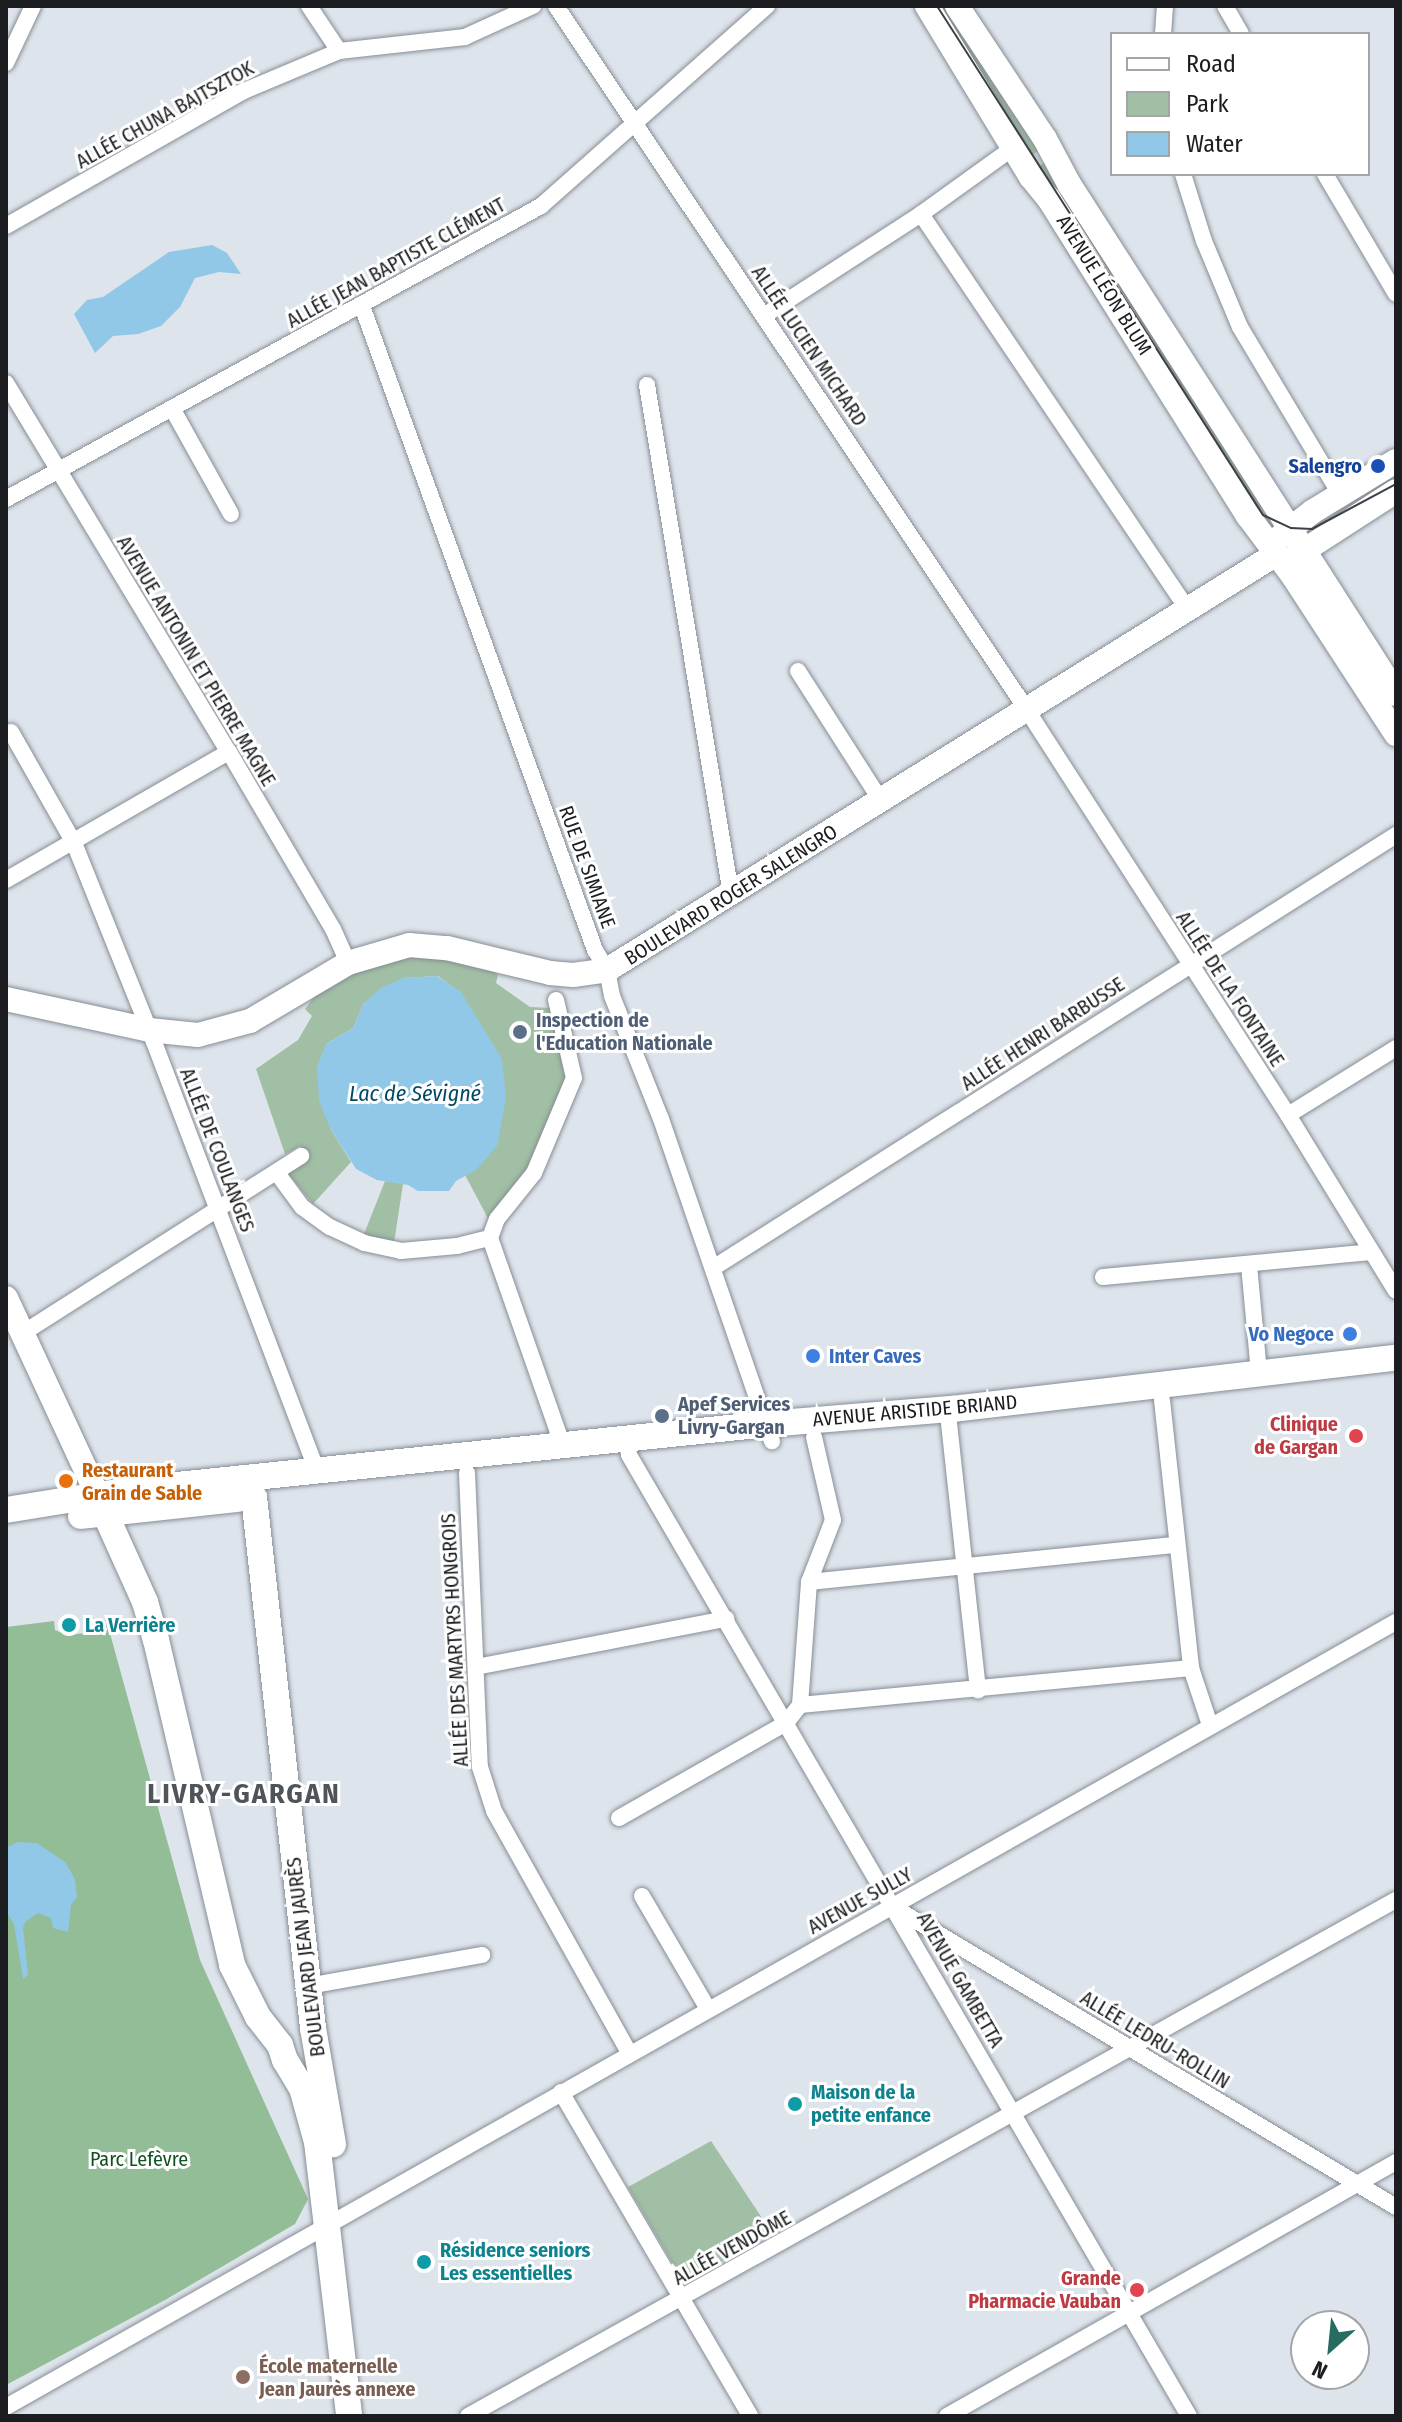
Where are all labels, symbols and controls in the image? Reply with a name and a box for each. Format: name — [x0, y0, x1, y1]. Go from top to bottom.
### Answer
legend — [1110, 32, 1370, 176]
text: Road — [1186, 50, 1236, 78]
street label: ALLÉE CHUNA BAJTSZTOK — [72, 56, 258, 174]
text: Park — [1186, 90, 1229, 118]
text: Water — [1186, 130, 1243, 158]
street label: ALLÉE JEAN BAPTISTE CLÉMENT — [283, 193, 509, 333]
street label: AVENUE LÉON BLUM — [1051, 211, 1157, 359]
street label: ALLÉE LUCIEN MICHARD — [746, 261, 872, 431]
place label: Salengro — [1289, 454, 1362, 478]
marker: Salengro — [1369, 457, 1387, 475]
street label: AVENUE ANTONIN ET PIERRE MAGNE — [112, 532, 280, 790]
street label: RUE DE SIMIANE — [554, 802, 620, 932]
street label: BOULEVARD ROGER SALENGRO — [620, 820, 842, 970]
street label: ALLÉE DE LA FONTAINE — [1171, 907, 1289, 1071]
street label: ALLÉE HENRI BARBUSSE — [957, 972, 1129, 1096]
place label: Inspection de l'Education Nationale — [536, 1008, 713, 1055]
marker: Inspection de l'Education Nationale — [511, 1023, 529, 1041]
street label: ALLÉE DE COULANGES — [175, 1065, 259, 1235]
water label: Lac de Sévigné — [349, 1081, 481, 1107]
place label: Vo Negoce — [1248, 1322, 1334, 1346]
marker: Vo Negoce — [1341, 1325, 1359, 1343]
place label: Inter Caves — [829, 1344, 921, 1368]
marker: Inter Caves — [804, 1347, 822, 1365]
street label: AVENUE ARISTIDE BRIAND — [812, 1390, 1018, 1432]
place label: Apef Services Livry-Gargan — [678, 1392, 790, 1439]
marker: Apef Services Livry-Gargan — [653, 1407, 671, 1425]
place label: Clinique de Gargan — [1254, 1412, 1338, 1459]
marker: Clinique de Gargan — [1345, 1425, 1367, 1447]
place label: Restaurant Grain de Sable — [82, 1458, 202, 1505]
marker: Restaurant Grain de Sable — [57, 1472, 75, 1490]
street label: ALLÉE DES MARTYRS HONGROIS — [436, 1513, 474, 1767]
place label: La Verrière — [85, 1613, 175, 1637]
marker: La Verrière — [60, 1616, 78, 1634]
district label: LIVRY-GARGAN — [147, 1777, 341, 1811]
street label: BOULEVARD JEAN JAURÈS — [282, 1856, 330, 2058]
street label: AVENUE SULLY — [804, 1863, 916, 1939]
street label: AVENUE GAMBETTA — [912, 1908, 1008, 2052]
street label: ALLÉE LEDRU-ROLLIN — [1076, 1986, 1234, 2094]
place label: Maison de la petite enfance — [811, 2080, 931, 2127]
marker: Maison de la petite enfance — [786, 2095, 804, 2113]
park label: Parc Lefèvre — [90, 2147, 188, 2171]
street label: ALLÉE VENDÔME — [669, 2206, 795, 2290]
place label: Résidence seniors Les essentielles — [440, 2238, 590, 2285]
marker: Résidence seniors Les essentielles — [415, 2253, 433, 2271]
place label: Grande Pharmacie Vauban — [968, 2266, 1121, 2313]
marker: Grande Pharmacie Vauban — [1128, 2281, 1146, 2299]
north arrow — [1290, 2310, 1370, 2390]
place label: École maternelle Jean Jaurès annexe — [259, 2354, 415, 2401]
text: N — [1308, 2355, 1332, 2385]
marker: École maternelle Jean Jaurès annexe — [234, 2368, 252, 2386]

